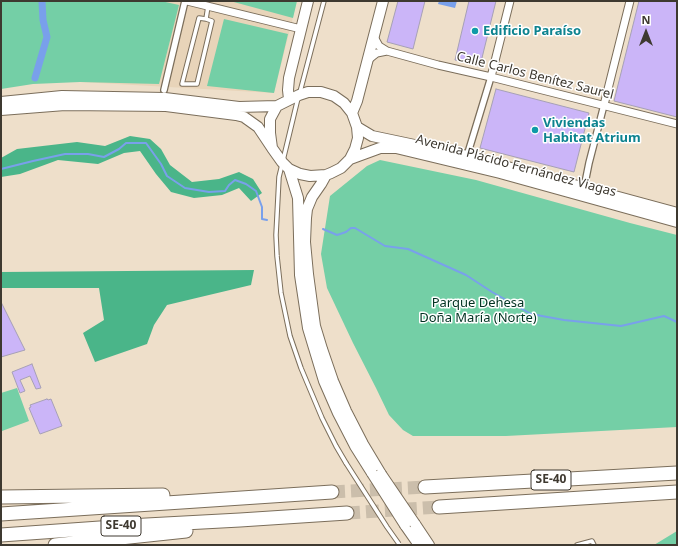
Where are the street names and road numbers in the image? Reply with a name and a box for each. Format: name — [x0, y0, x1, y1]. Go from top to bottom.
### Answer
street label: Calle Carlos Benítez Saurel — [455, 49, 615, 103]
street label: Avenida Plácido Fernández Viagas — [414, 132, 618, 200]
road number: SE-40 — [531, 470, 571, 490]
road number: SE-40 — [101, 516, 141, 536]

